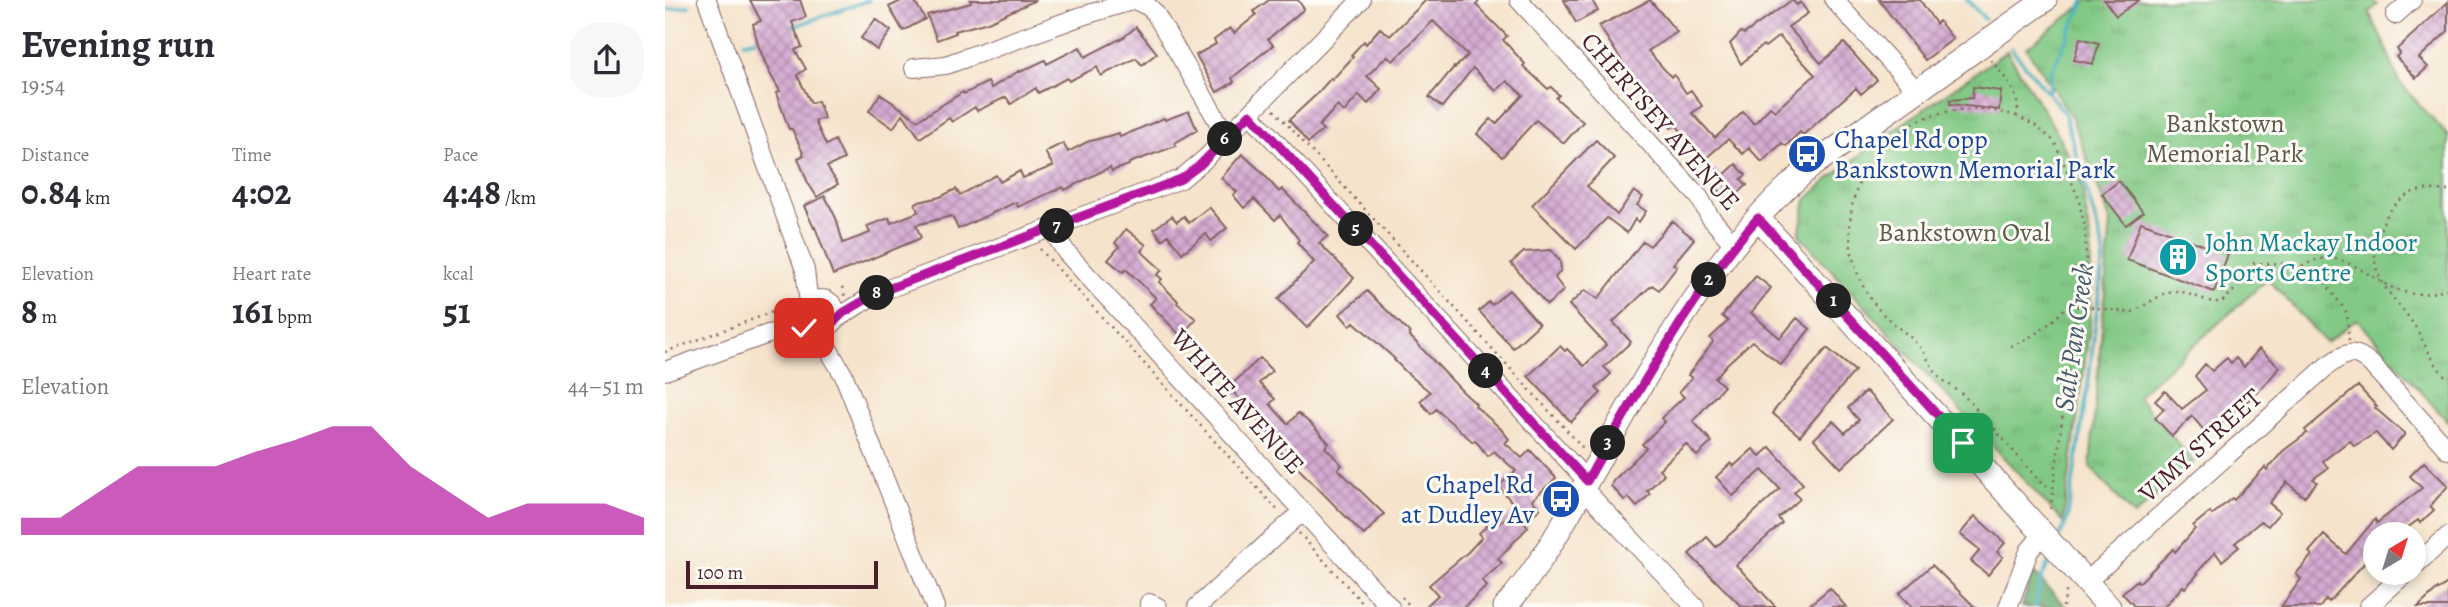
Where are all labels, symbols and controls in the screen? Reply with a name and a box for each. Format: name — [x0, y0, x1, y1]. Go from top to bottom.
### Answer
text: Evening run — [21, 18, 215, 70]
button: share — [570, 23, 644, 97]
street label: CHERTSEY AVENUE — [1573, 25, 1748, 218]
text: 19:54 — [21, 70, 65, 101]
park label: Bankstown Memorial Park — [2146, 106, 2304, 171]
pin: 6 — [1207, 122, 1243, 156]
place label: Chapel Rd opp Bankstown Memorial Park — [1834, 122, 2116, 187]
text: 6 — [1220, 125, 1229, 151]
bus stop icon: Chapel Rd opp Bankstown Memorial Park — [1786, 133, 1828, 175]
text: Distance — [21, 142, 89, 168]
text: Time — [232, 142, 271, 168]
text: Pace — [443, 142, 478, 168]
text: 0.84 — [21, 168, 81, 216]
text: 4:02 — [232, 168, 291, 216]
text: 4:48 — [443, 168, 501, 216]
text: km — [81, 185, 111, 211]
text: /km — [501, 185, 536, 211]
pin: 7 — [1039, 208, 1075, 244]
text: 7 — [1052, 212, 1061, 238]
pin: 5 — [1339, 212, 1373, 246]
text: 5 — [1351, 215, 1360, 241]
park label: Bankstown Oval — [1878, 215, 2050, 250]
place label: John Mackay Indoor Sports Centre — [2205, 225, 2418, 290]
building icon: John Mackay Indoor Sports Centre — [2157, 236, 2199, 278]
water label: Salt Pan Creek — [2045, 260, 2103, 414]
text: Elevation — [21, 261, 94, 287]
text: Heart rate — [232, 261, 311, 287]
text: kcal — [443, 261, 473, 287]
pin: 2 — [1691, 262, 1727, 298]
text: 2 — [1704, 266, 1713, 292]
pin: 8 — [859, 276, 895, 310]
text: 8 — [872, 279, 881, 305]
pin: 1 — [1817, 284, 1851, 318]
text: 8 — [21, 287, 38, 335]
text: 161 — [232, 287, 273, 335]
text: 51 — [443, 287, 470, 335]
text: 1 — [1830, 287, 1837, 313]
pin — [774, 298, 834, 358]
text: m — [38, 304, 57, 330]
text: bpm — [273, 304, 313, 330]
icon: check — [785, 309, 823, 347]
street label: WHITE AVENUE — [1162, 320, 1312, 482]
pin: 4 — [1469, 354, 1503, 388]
text: 4 — [1481, 357, 1490, 383]
text: Elevation — [21, 371, 109, 402]
text: 44–51 m — [568, 371, 644, 402]
street label: VIMY STREET — [2130, 381, 2270, 511]
pin — [1933, 413, 1993, 473]
icon: arrive — [1944, 424, 1982, 462]
pin: 3 — [1591, 426, 1625, 460]
text: 3 — [1603, 429, 1612, 455]
place label: Chapel Rd at Dudley Av — [1401, 467, 1534, 532]
bus stop icon: Chapel Rd at Dudley Av — [1540, 478, 1582, 520]
north arrow — [2363, 522, 2425, 584]
map controls — [2363, 522, 2426, 585]
scale bar — [686, 558, 879, 590]
text: 100 m — [697, 560, 743, 586]

